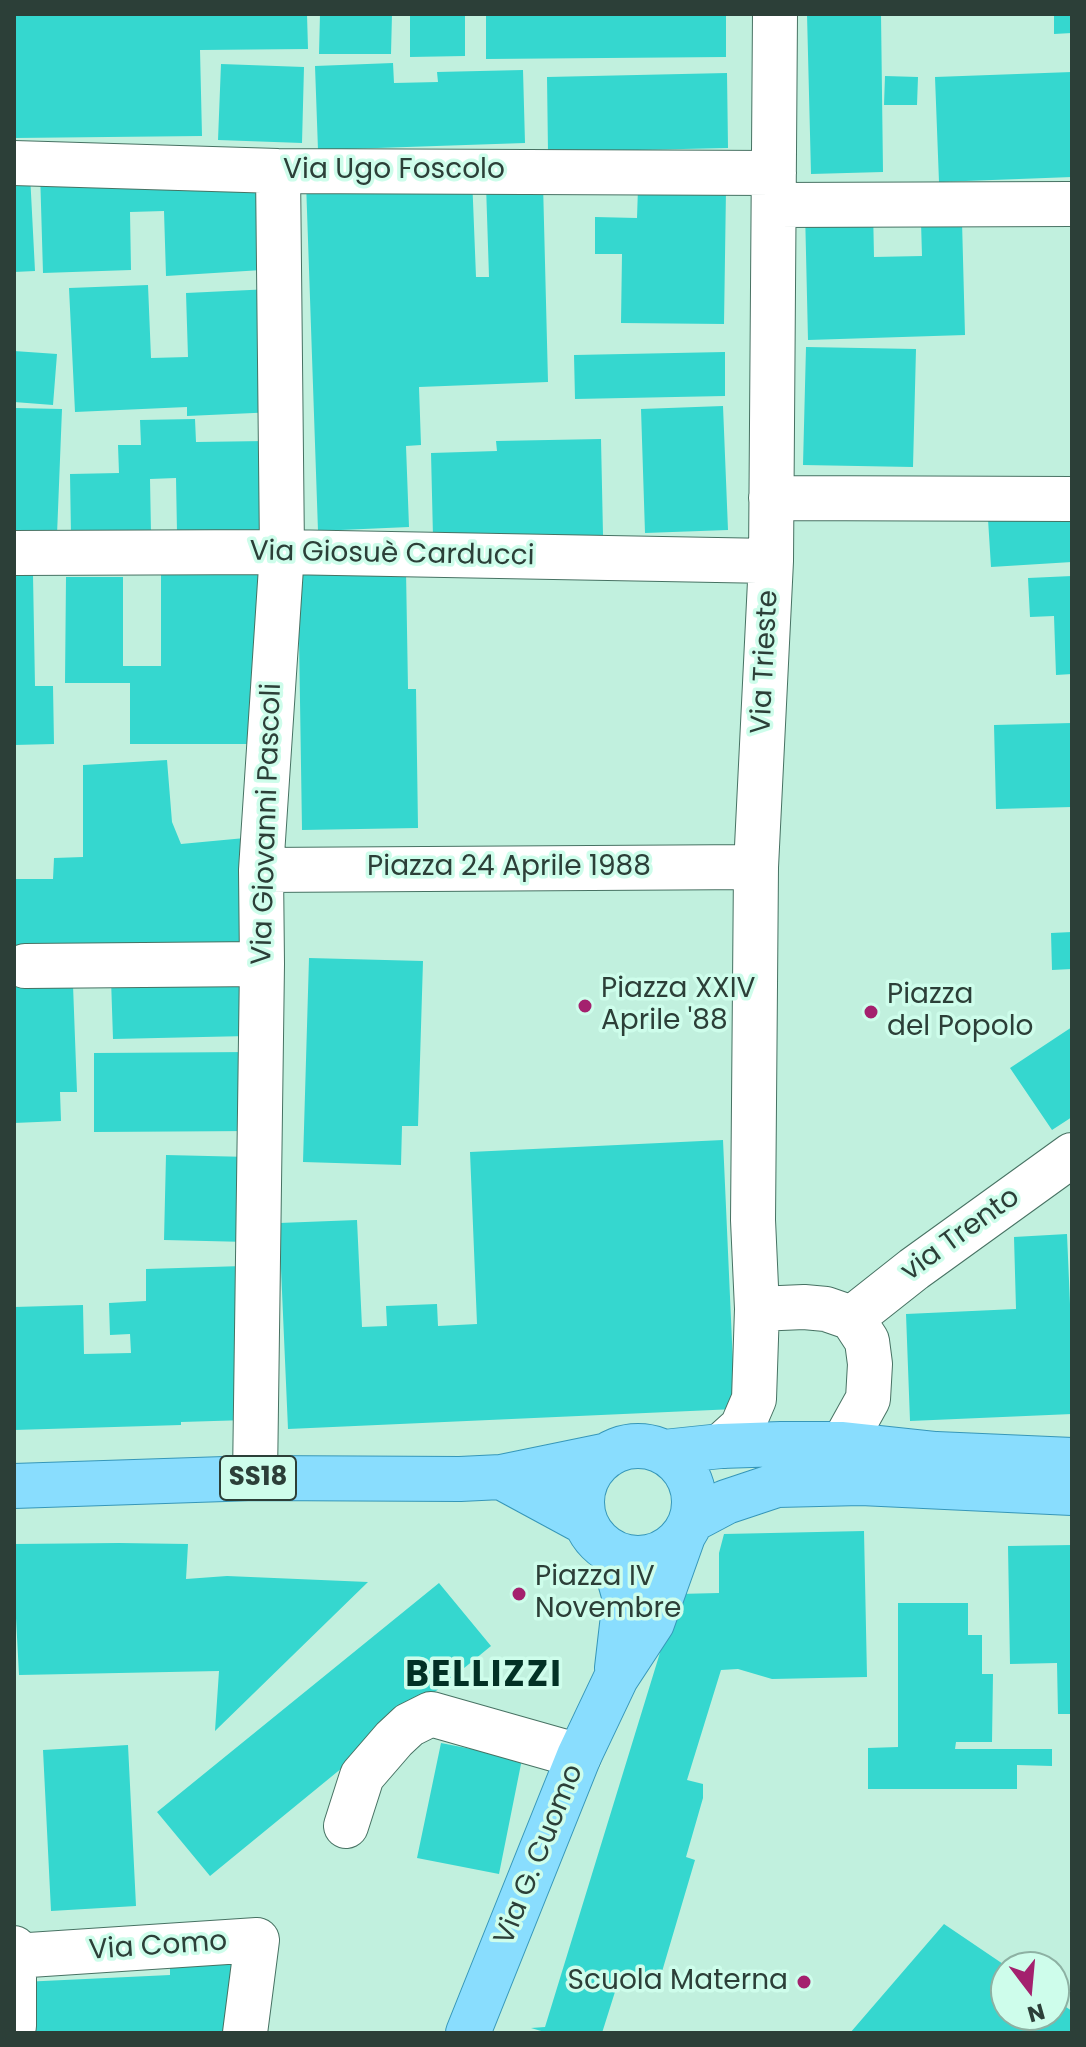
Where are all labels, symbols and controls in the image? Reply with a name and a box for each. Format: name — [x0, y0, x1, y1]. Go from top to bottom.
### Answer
street label: Via Ugo Foscolo — [283, 154, 505, 188]
street label: Via Giosuè Carducci — [249, 536, 535, 574]
street label: Via Trieste — [745, 589, 787, 735]
street label: Via Giovanni Pascoli — [246, 682, 290, 966]
street label: Piazza 24 Aprile 1988 — [367, 851, 651, 885]
place label: Piazza XXIV Aprile '88 — [601, 973, 756, 1039]
place label: Piazza del Popolo — [887, 979, 1033, 1045]
marker: Piazza XXIV Aprile '88 — [576, 997, 594, 1015]
marker: Piazza del Popolo — [862, 1003, 880, 1021]
street label: via Trento — [895, 1181, 1027, 1289]
road number: SS18 — [220, 1456, 296, 1500]
place label: Piazza IV Novembre — [535, 1561, 681, 1627]
marker: Piazza IV Novembre — [510, 1585, 528, 1603]
district label: BELLIZZI — [405, 1655, 563, 1699]
street label: Via G. Cuomo — [489, 1760, 591, 1950]
street label: Via Como — [88, 1925, 228, 1969]
north arrow — [990, 1951, 1070, 2031]
place label: Scuola Materna — [568, 1965, 788, 1999]
marker: Scuola Materna — [795, 1973, 813, 1991]
text: N — [1024, 1995, 1048, 2030]

